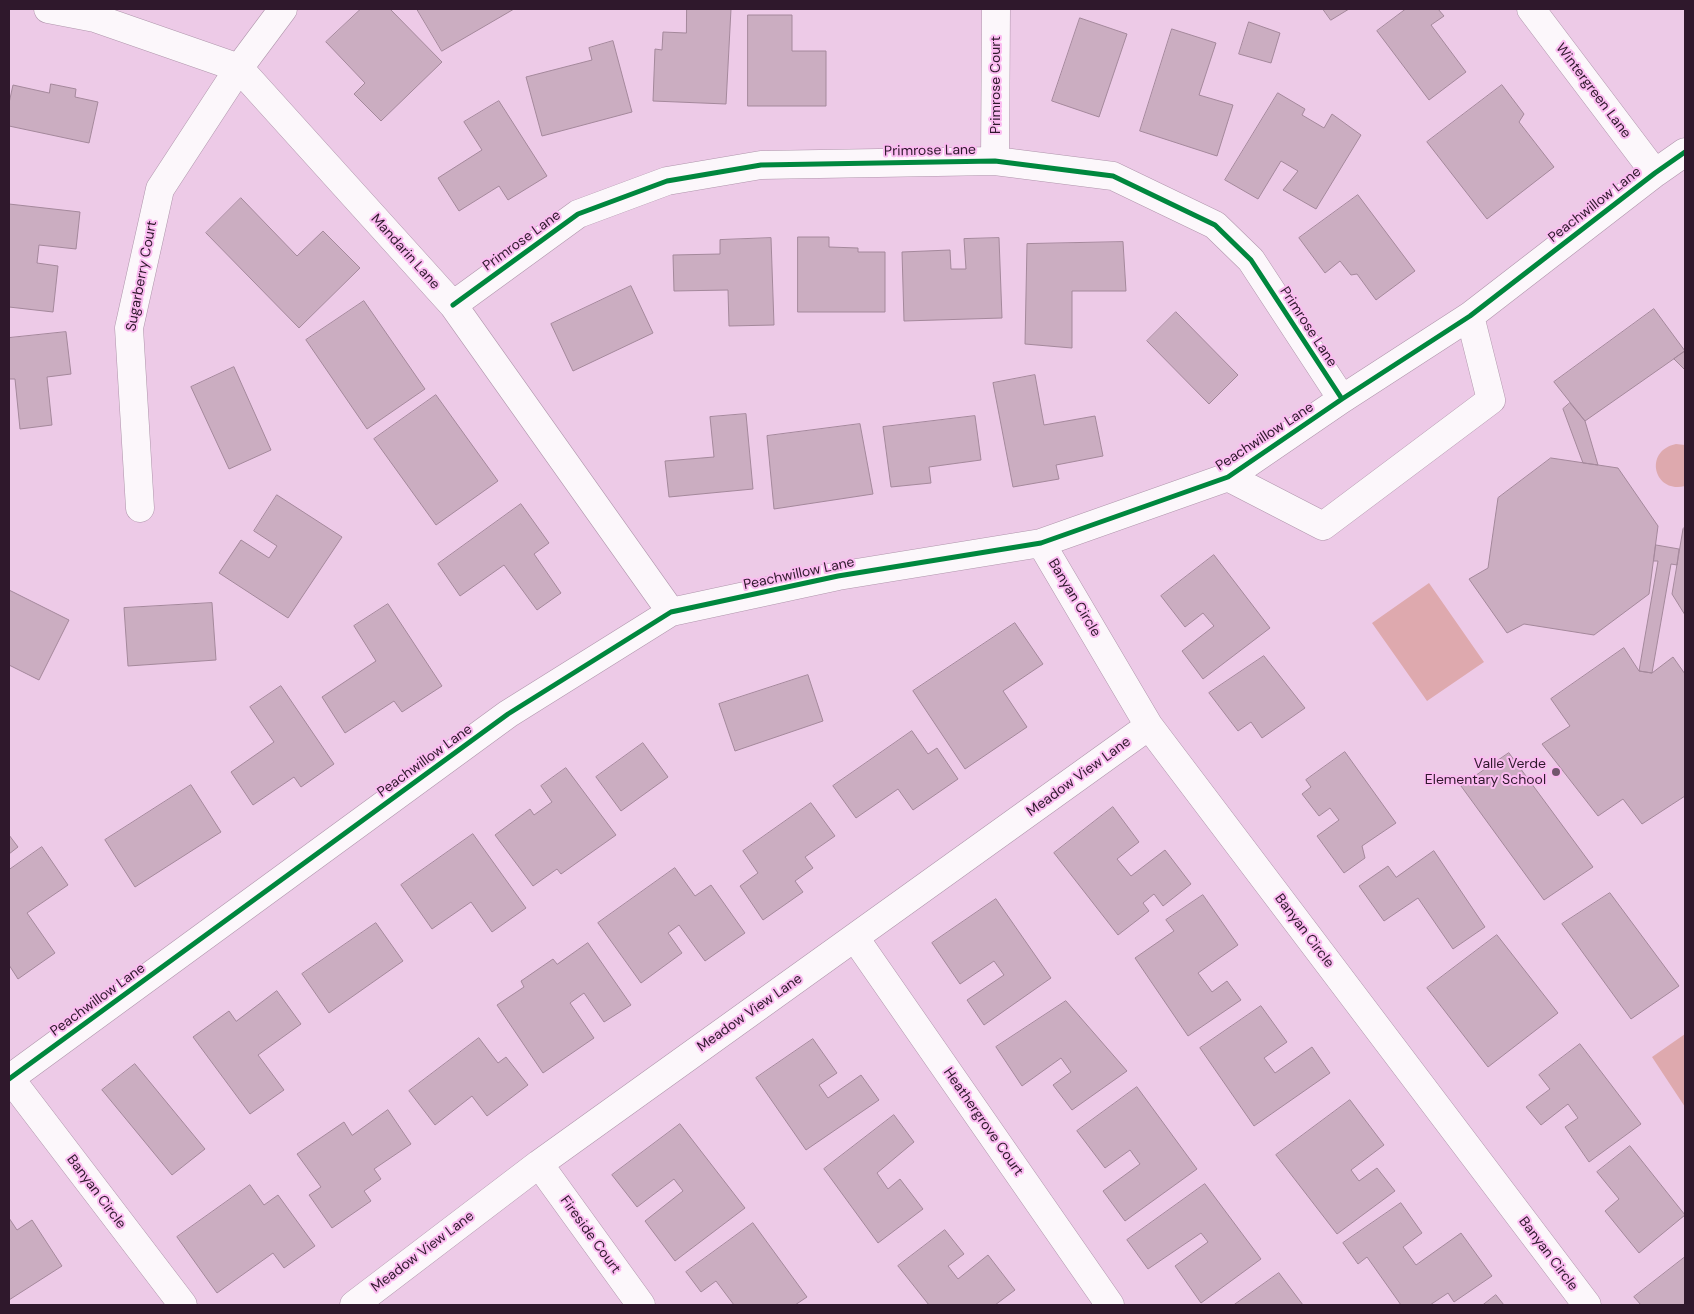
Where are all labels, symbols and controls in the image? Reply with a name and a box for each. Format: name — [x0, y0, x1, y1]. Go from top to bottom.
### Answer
street label: Primrose Court — [988, 36, 1004, 134]
street label: Wintergreen Lane — [1552, 40, 1634, 142]
street label: Primrose Lane — [884, 142, 976, 160]
street label: Peachwillow Lane — [1545, 164, 1645, 246]
street label: Primrose Lane — [480, 207, 564, 275]
street label: Mandarin Lane — [367, 211, 443, 293]
street label: Sugarberry Court — [123, 219, 161, 333]
street label: Primrose Lane — [1276, 284, 1340, 370]
street label: Peachwillow Lane — [1213, 399, 1317, 475]
street label: Peachwillow Lane — [742, 554, 856, 594]
street label: Banyan Circle — [1044, 556, 1104, 640]
street label: Peachwillow Lane — [374, 721, 476, 801]
street label: Meadow View Lane — [1024, 734, 1134, 820]
place label: Valle Verde Elementary School — [1425, 756, 1546, 789]
marker: Valle Verde Elementary School — [1550, 766, 1562, 778]
street label: Banyan Circle — [1271, 891, 1337, 971]
street label: Peachwillow Lane — [47, 960, 149, 1040]
street label: Meadow View Lane — [694, 970, 806, 1056]
street label: Heathergrove Court — [939, 1065, 1027, 1179]
street label: Banyan Circle — [63, 1152, 129, 1232]
street label: Fireside Court — [556, 1193, 624, 1277]
street label: Meadow View Lane — [368, 1208, 478, 1296]
street label: Banyan Circle — [1515, 1214, 1581, 1294]

